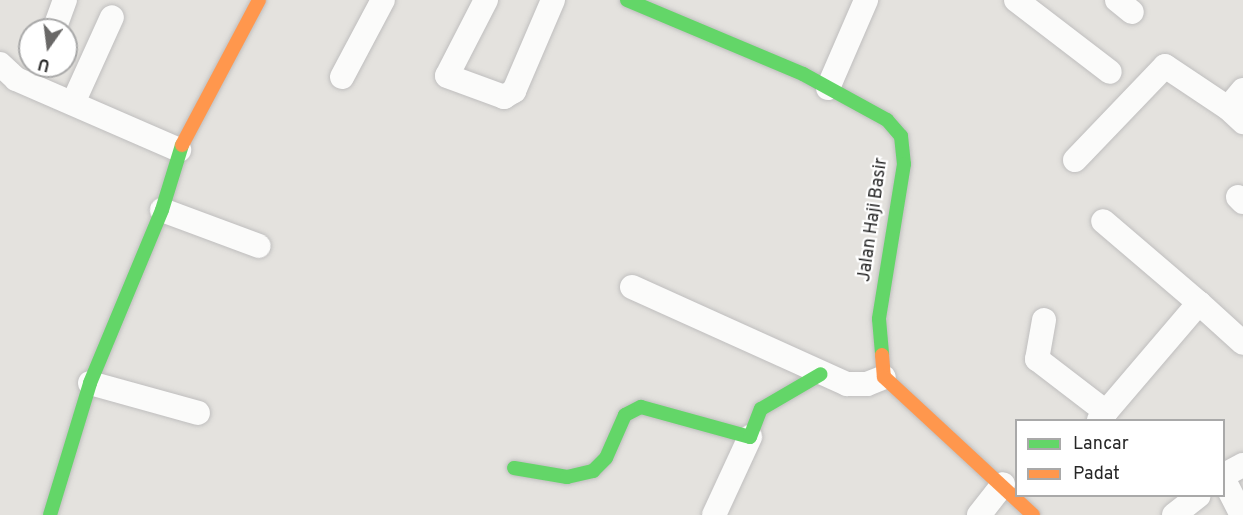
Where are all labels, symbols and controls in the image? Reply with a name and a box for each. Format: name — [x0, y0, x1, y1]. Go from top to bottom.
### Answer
north arrow — [18, 18, 78, 78]
text: U — [36, 52, 52, 75]
street label: Jalan Haji Basir — [855, 157, 893, 283]
legend — [1015, 419, 1225, 497]
text: Lancar — [1073, 433, 1129, 456]
text: Padat — [1073, 463, 1120, 486]

